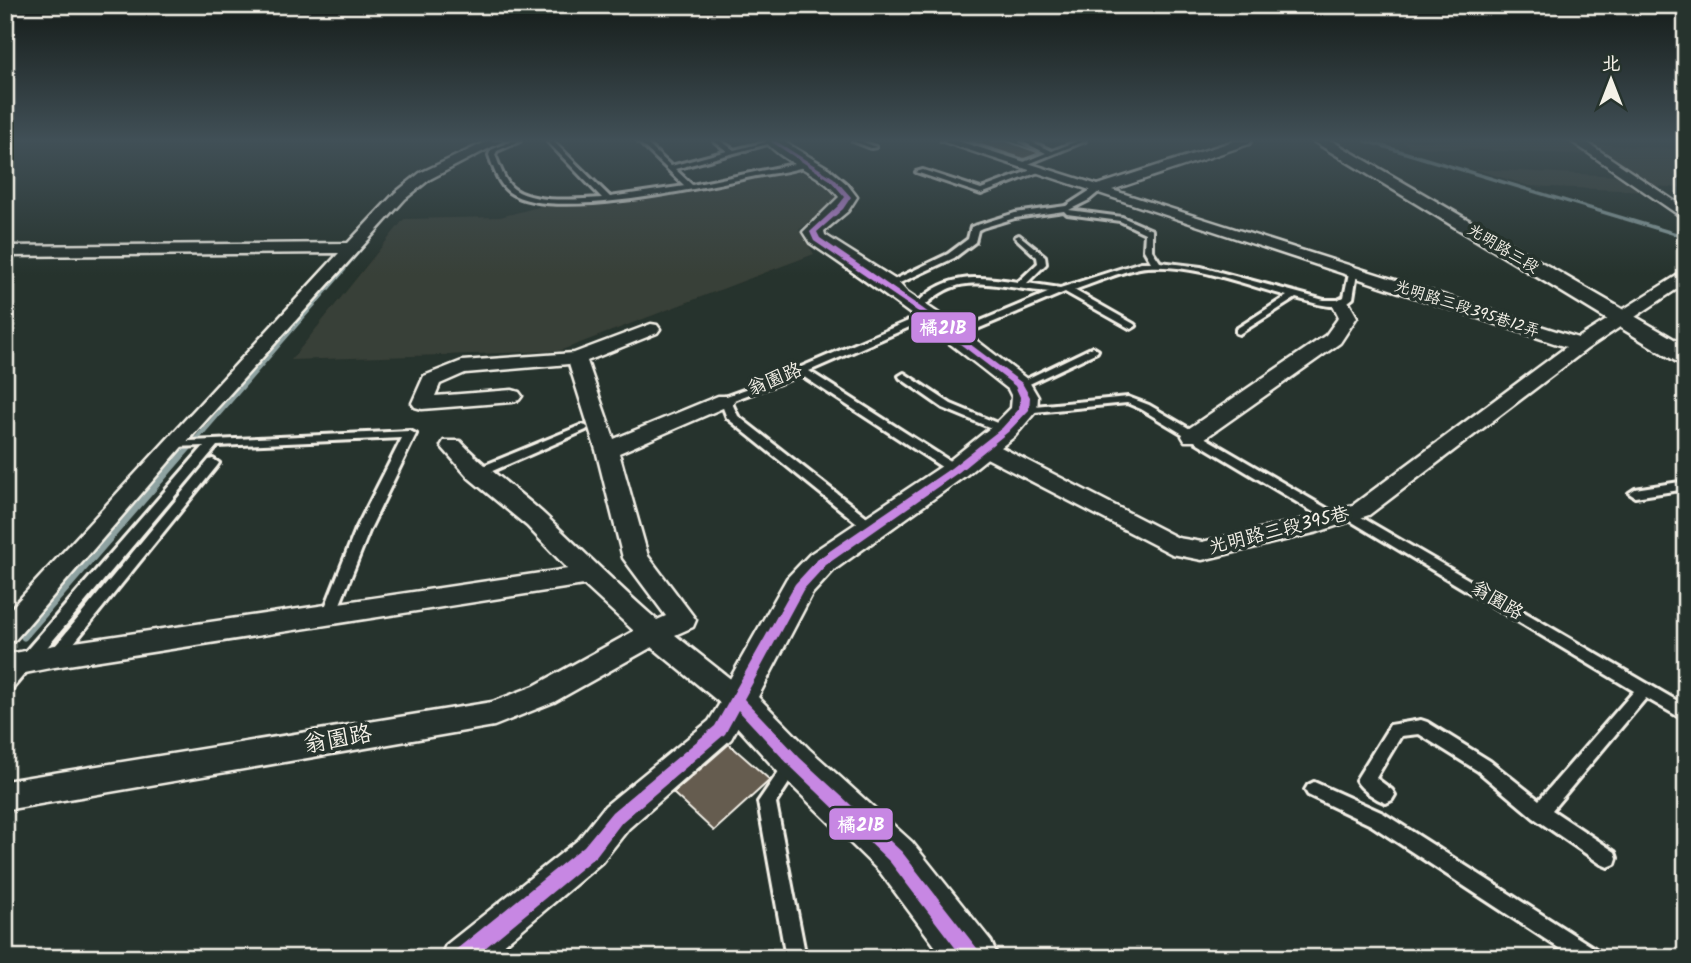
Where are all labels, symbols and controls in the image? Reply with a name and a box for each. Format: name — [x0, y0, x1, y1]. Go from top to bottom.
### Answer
north arrow — [1576, 46, 1646, 116]
text: 北 — [1601, 50, 1621, 80]
street label: 光明路三段 — [1462, 218, 1544, 280]
street label: 光明路三段395巷12弄 — [1391, 274, 1543, 344]
line badge: 橘21B — [910, 311, 977, 344]
text: 橘21B — [919, 314, 967, 344]
street label: 翁園路 — [743, 355, 807, 405]
street label: 光明路三段395巷 — [1205, 499, 1353, 563]
street label: 翁園路 — [1465, 573, 1529, 629]
street label: 翁園路 — [301, 716, 375, 764]
line badge: 橘21B — [828, 807, 894, 841]
text: 橘21B — [837, 811, 885, 841]

